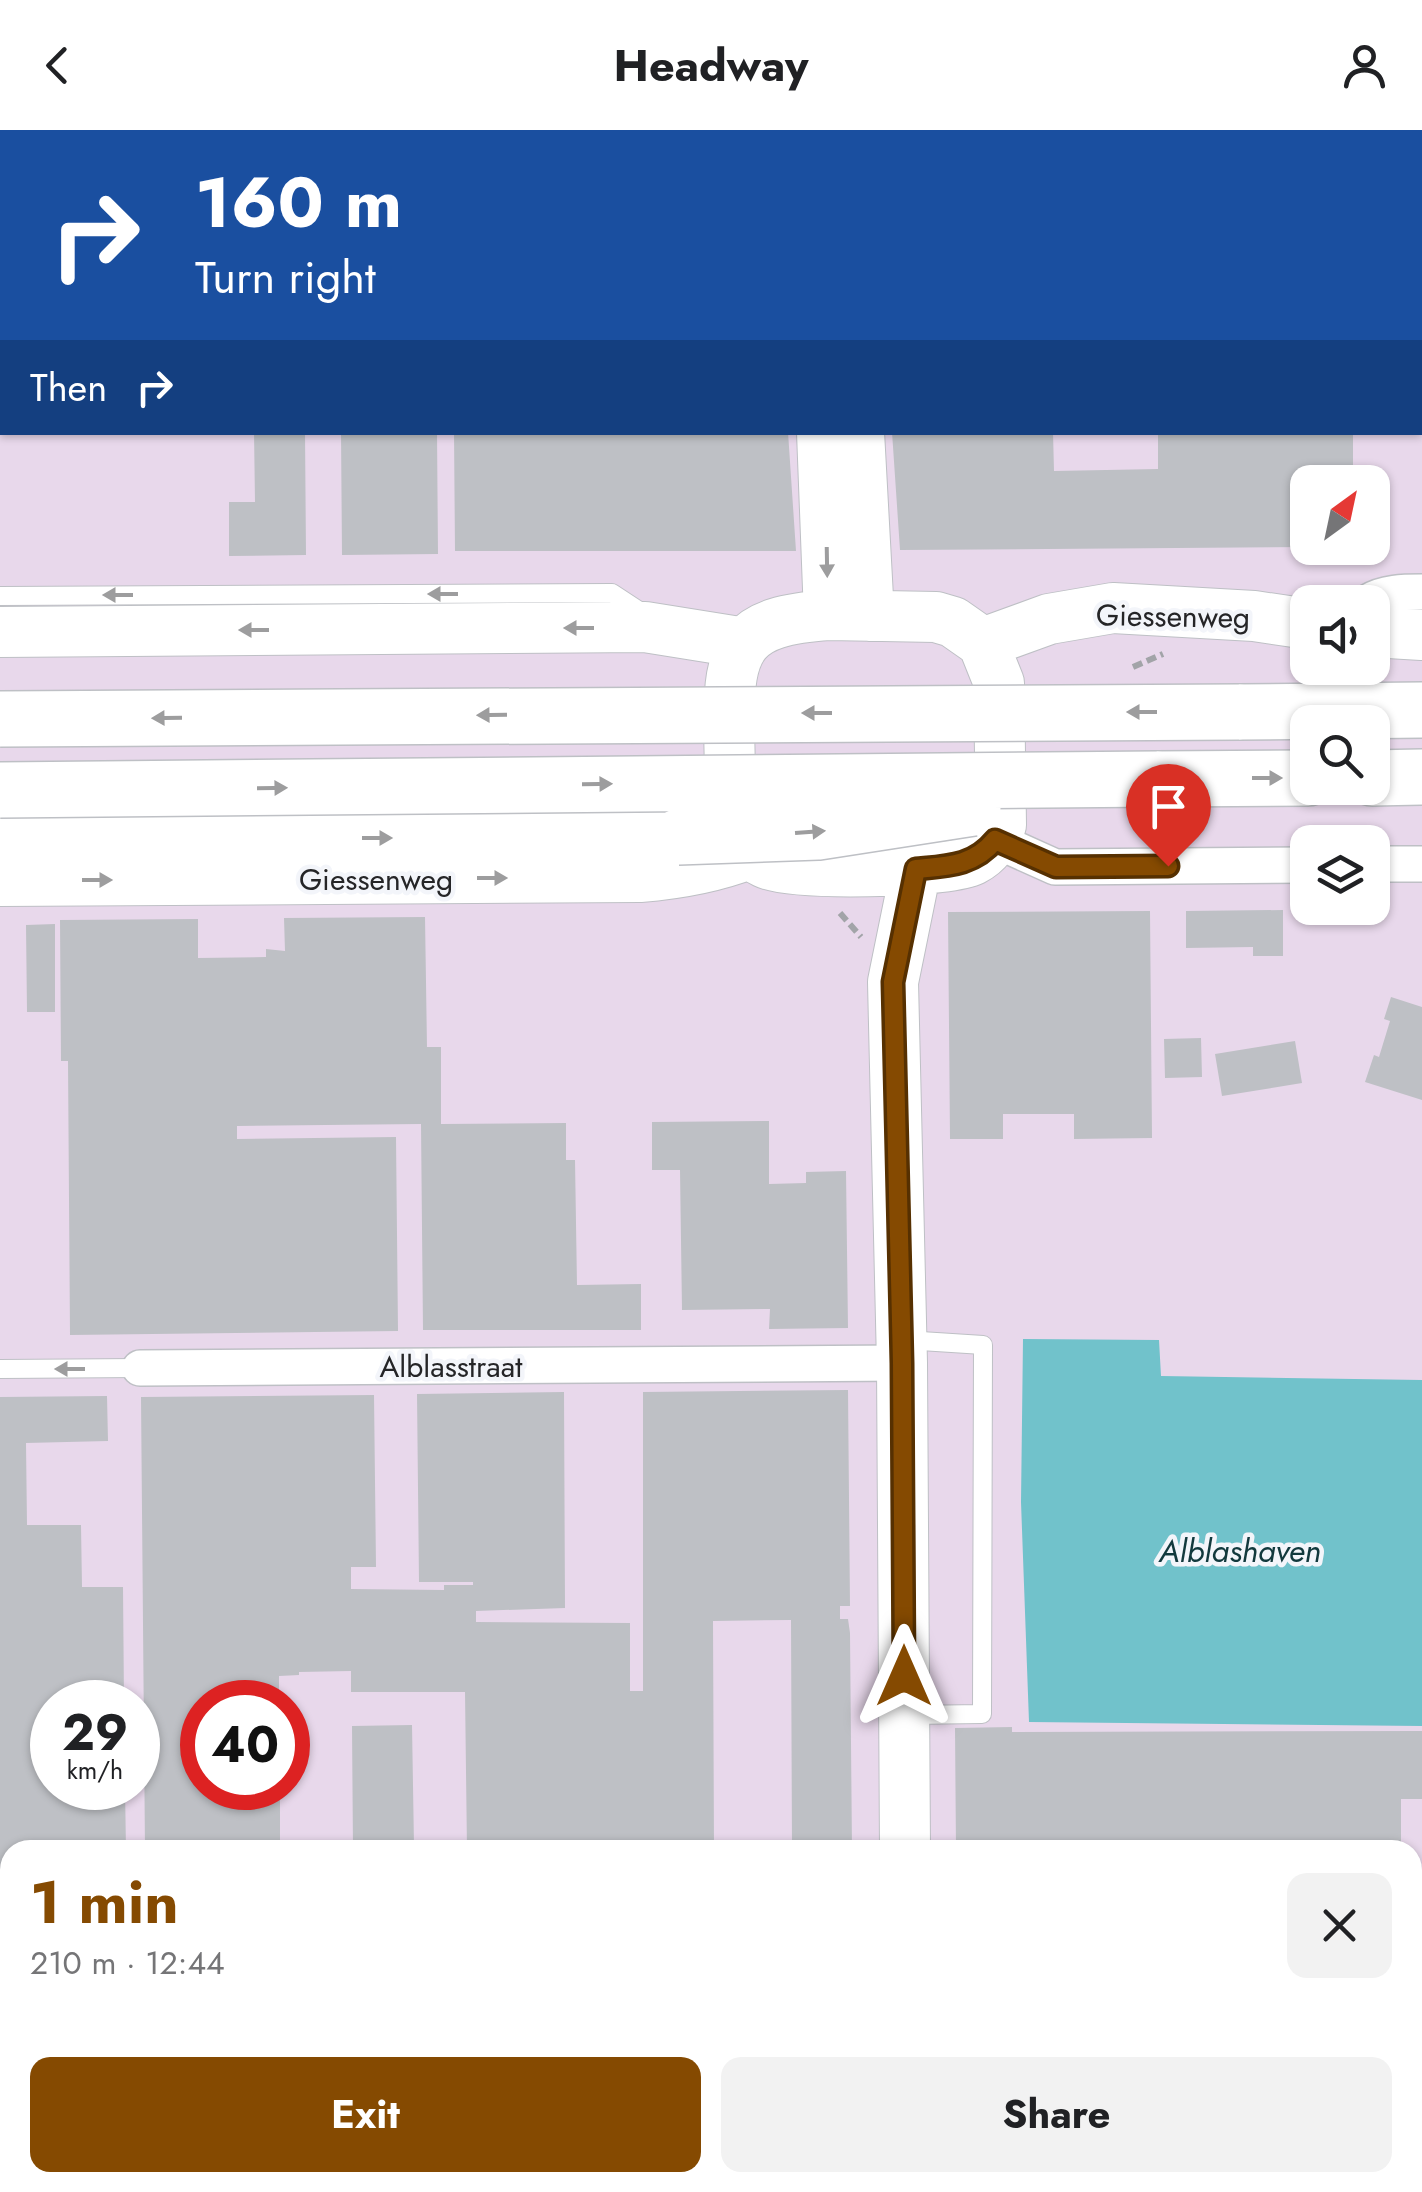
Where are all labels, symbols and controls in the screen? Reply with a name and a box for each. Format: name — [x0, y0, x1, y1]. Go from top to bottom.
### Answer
text: Headway — [614, 33, 808, 98]
icon: back — [30, 38, 85, 93]
icon: person — [1337, 38, 1392, 93]
text: 160 m — [195, 152, 402, 253]
icon: right — [30, 170, 160, 300]
text: Turn right — [195, 245, 376, 310]
text: Then — [30, 360, 107, 415]
icon: right — [127, 360, 182, 415]
north arrow — [1290, 465, 1390, 565]
map controls — [1290, 465, 1390, 925]
one-way arrow — [820, 546, 836, 578]
button: sound — [1290, 585, 1390, 685]
one-way arrow — [426, 586, 458, 602]
one-way arrow — [101, 587, 133, 603]
street label: Giessenweg — [1096, 593, 1250, 639]
one-way arrow — [563, 620, 595, 636]
one-way arrow — [238, 623, 270, 639]
one-way arrow — [1125, 704, 1157, 720]
one-way arrow — [800, 705, 832, 721]
button: search — [1290, 705, 1390, 805]
one-way arrow — [475, 707, 507, 723]
one-way arrow — [150, 710, 182, 726]
pin — [1126, 764, 1211, 867]
one-way arrow — [1252, 770, 1284, 786]
one-way arrow — [582, 776, 614, 792]
one-way arrow — [257, 779, 289, 795]
icon: arrive — [1141, 779, 1196, 834]
one-way arrow — [795, 824, 827, 840]
button: layers — [1290, 825, 1390, 925]
one-way arrow — [362, 830, 394, 846]
street label: Giessenweg — [299, 858, 453, 901]
one-way arrow — [477, 870, 509, 886]
one-way arrow — [82, 872, 114, 888]
street label: Alblasstraat — [380, 1345, 523, 1388]
one-way arrow — [54, 1361, 86, 1377]
water label: Alblashaven — [1158, 1528, 1321, 1574]
position arrow — [852, 1624, 956, 1728]
speed limit sign: 40 — [180, 1680, 310, 1810]
text: 29 — [62, 1696, 128, 1769]
text: km/h — [67, 1752, 123, 1788]
text: 1 min — [30, 1859, 179, 1946]
button: close — [1287, 1873, 1392, 1978]
text: 210 m · 12:44 — [30, 1940, 225, 1986]
button: Exit — [30, 2057, 701, 2172]
button: Share — [721, 2057, 1392, 2172]

